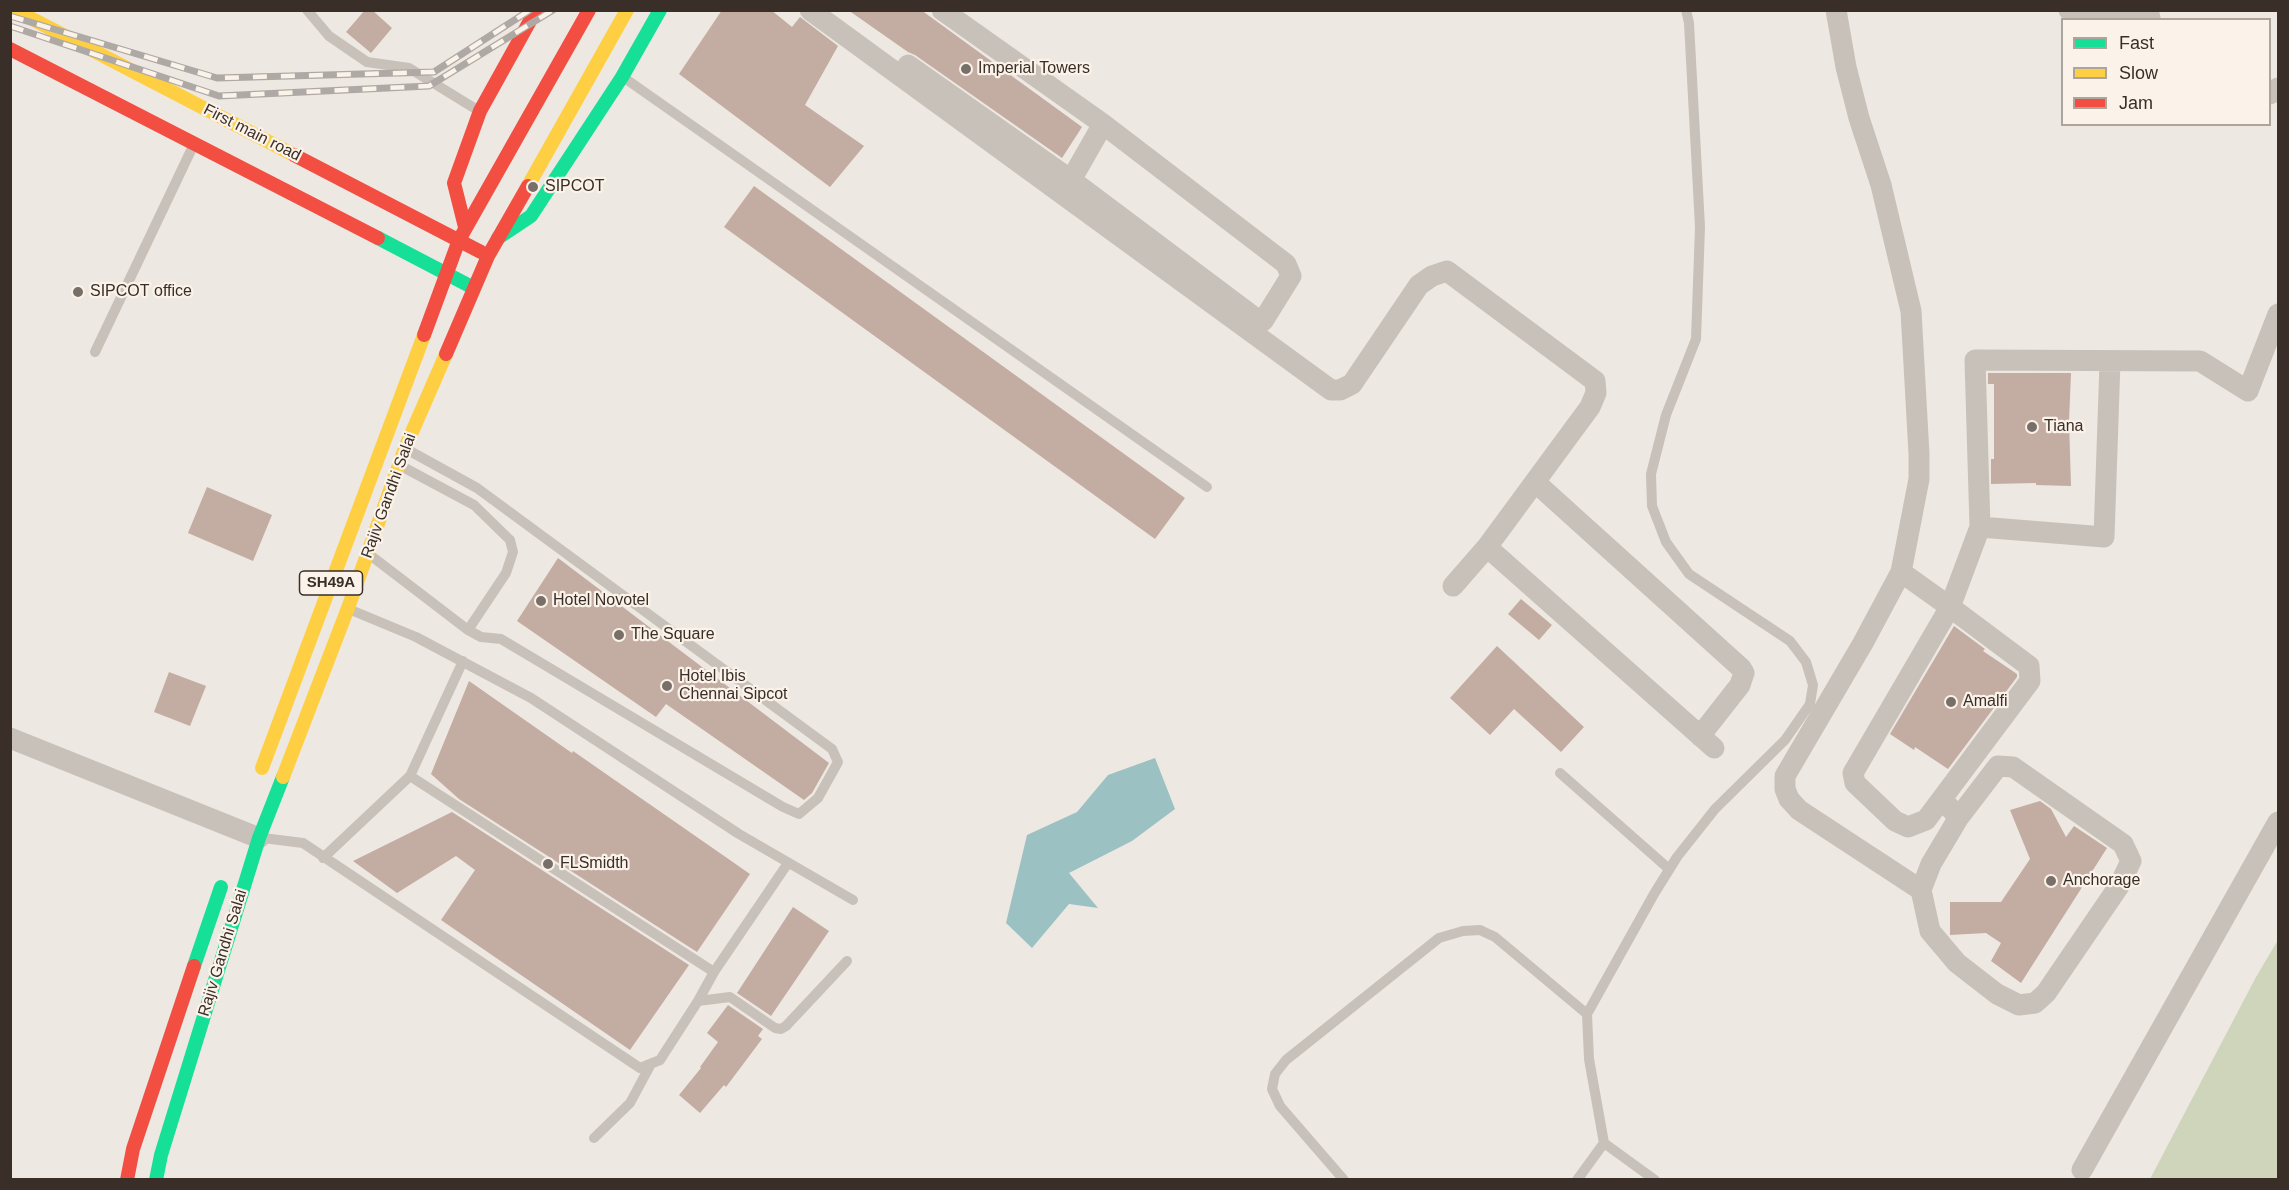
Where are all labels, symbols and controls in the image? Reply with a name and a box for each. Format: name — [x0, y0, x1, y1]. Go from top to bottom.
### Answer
legend — [2061, 18, 2271, 126]
text: Fast — [2119, 33, 2154, 53]
place label: Imperial Towers — [978, 59, 1090, 79]
marker: Imperial Towers — [959, 62, 973, 76]
text: Slow — [2119, 63, 2158, 83]
text: Jam — [2119, 93, 2153, 113]
street label: First main road — [200, 100, 304, 166]
place label: SIPCOT — [545, 177, 605, 197]
marker: SIPCOT — [526, 180, 540, 194]
place label: SIPCOT office — [90, 282, 192, 302]
marker: SIPCOT office — [71, 285, 85, 299]
place label: Tiana — [2044, 417, 2083, 437]
marker: Tiana — [2025, 420, 2039, 434]
street label: Rajiv Gandhi Salai — [357, 431, 421, 561]
road number: SH49A — [300, 571, 362, 595]
place label: Hotel Novotel — [553, 591, 649, 611]
marker: Hotel Novotel — [534, 594, 548, 608]
place label: The Square — [631, 625, 715, 645]
marker: The Square — [612, 628, 626, 642]
place label: Hotel Ibis Chennai Sipcot — [679, 667, 788, 705]
marker: Hotel Ibis Chennai Sipcot — [660, 679, 674, 693]
place label: Amalfi — [1963, 692, 2007, 712]
marker: Amalfi — [1944, 695, 1958, 709]
place label: FLSmidth — [560, 854, 628, 874]
marker: FLSmidth — [541, 857, 555, 871]
place label: Anchorage — [2063, 871, 2140, 891]
marker: Anchorage — [2044, 874, 2058, 888]
street label: Rajiv Gandhi Salai — [195, 887, 251, 1019]

